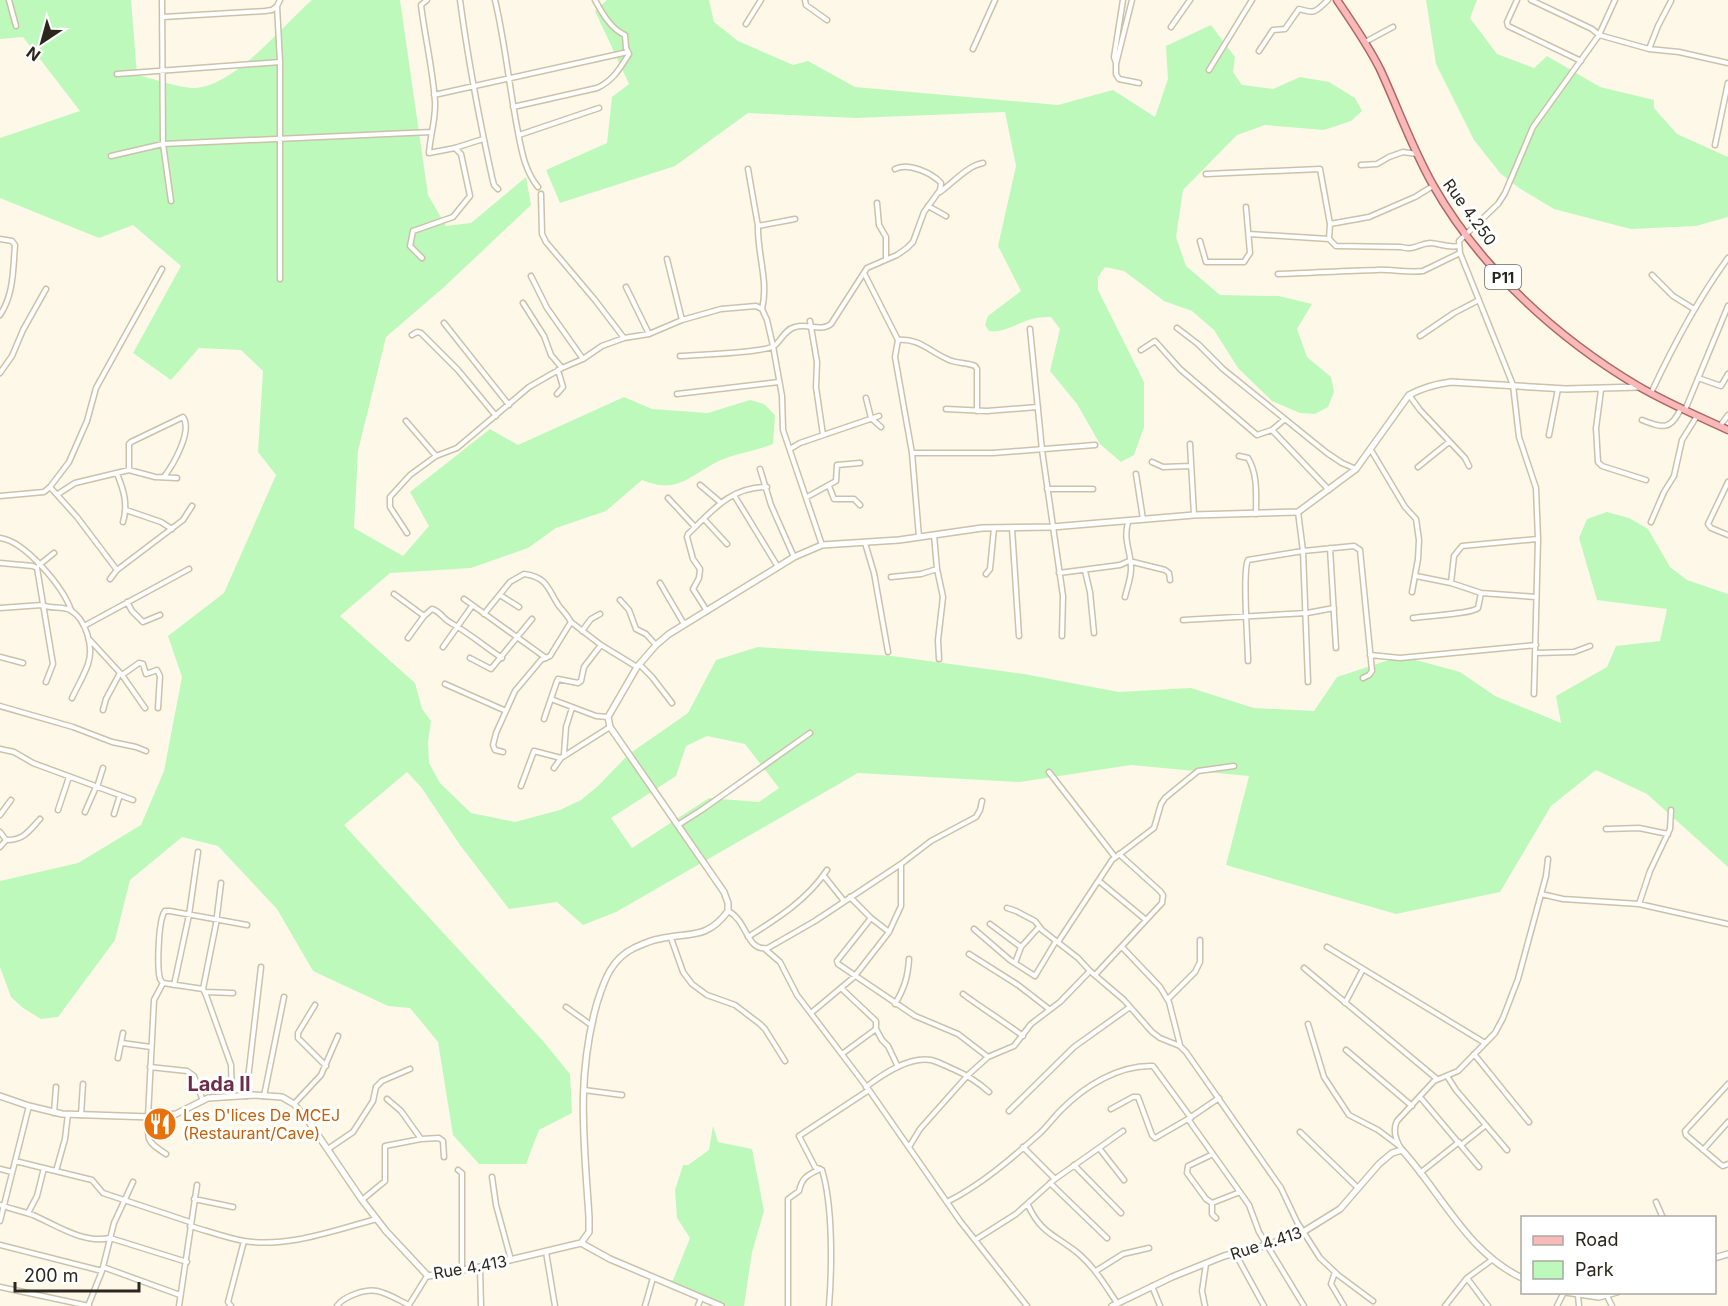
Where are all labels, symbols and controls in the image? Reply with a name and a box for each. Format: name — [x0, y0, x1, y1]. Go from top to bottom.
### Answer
north arrow — [12, 12, 72, 72]
text: N — [22, 42, 44, 66]
street label: Rue 4.250 — [1439, 175, 1501, 249]
road number: P11 — [1485, 265, 1521, 289]
district label: Lada II — [187, 1072, 251, 1096]
place label: Les D'lices De MCEJ (Restaurant/Cave) — [183, 1105, 340, 1143]
restaurant icon: Les D'lices De MCEJ (Restaurant/Cave) — [142, 1106, 178, 1142]
legend — [1521, 1216, 1716, 1294]
street label: Rue 4.413 — [1228, 1222, 1304, 1264]
text: Road — [1575, 1229, 1618, 1250]
street label: Rue 4.413 — [432, 1251, 508, 1283]
scale bar — [15, 1255, 140, 1293]
text: Park — [1575, 1259, 1614, 1280]
text: 200 m — [24, 1265, 79, 1286]

